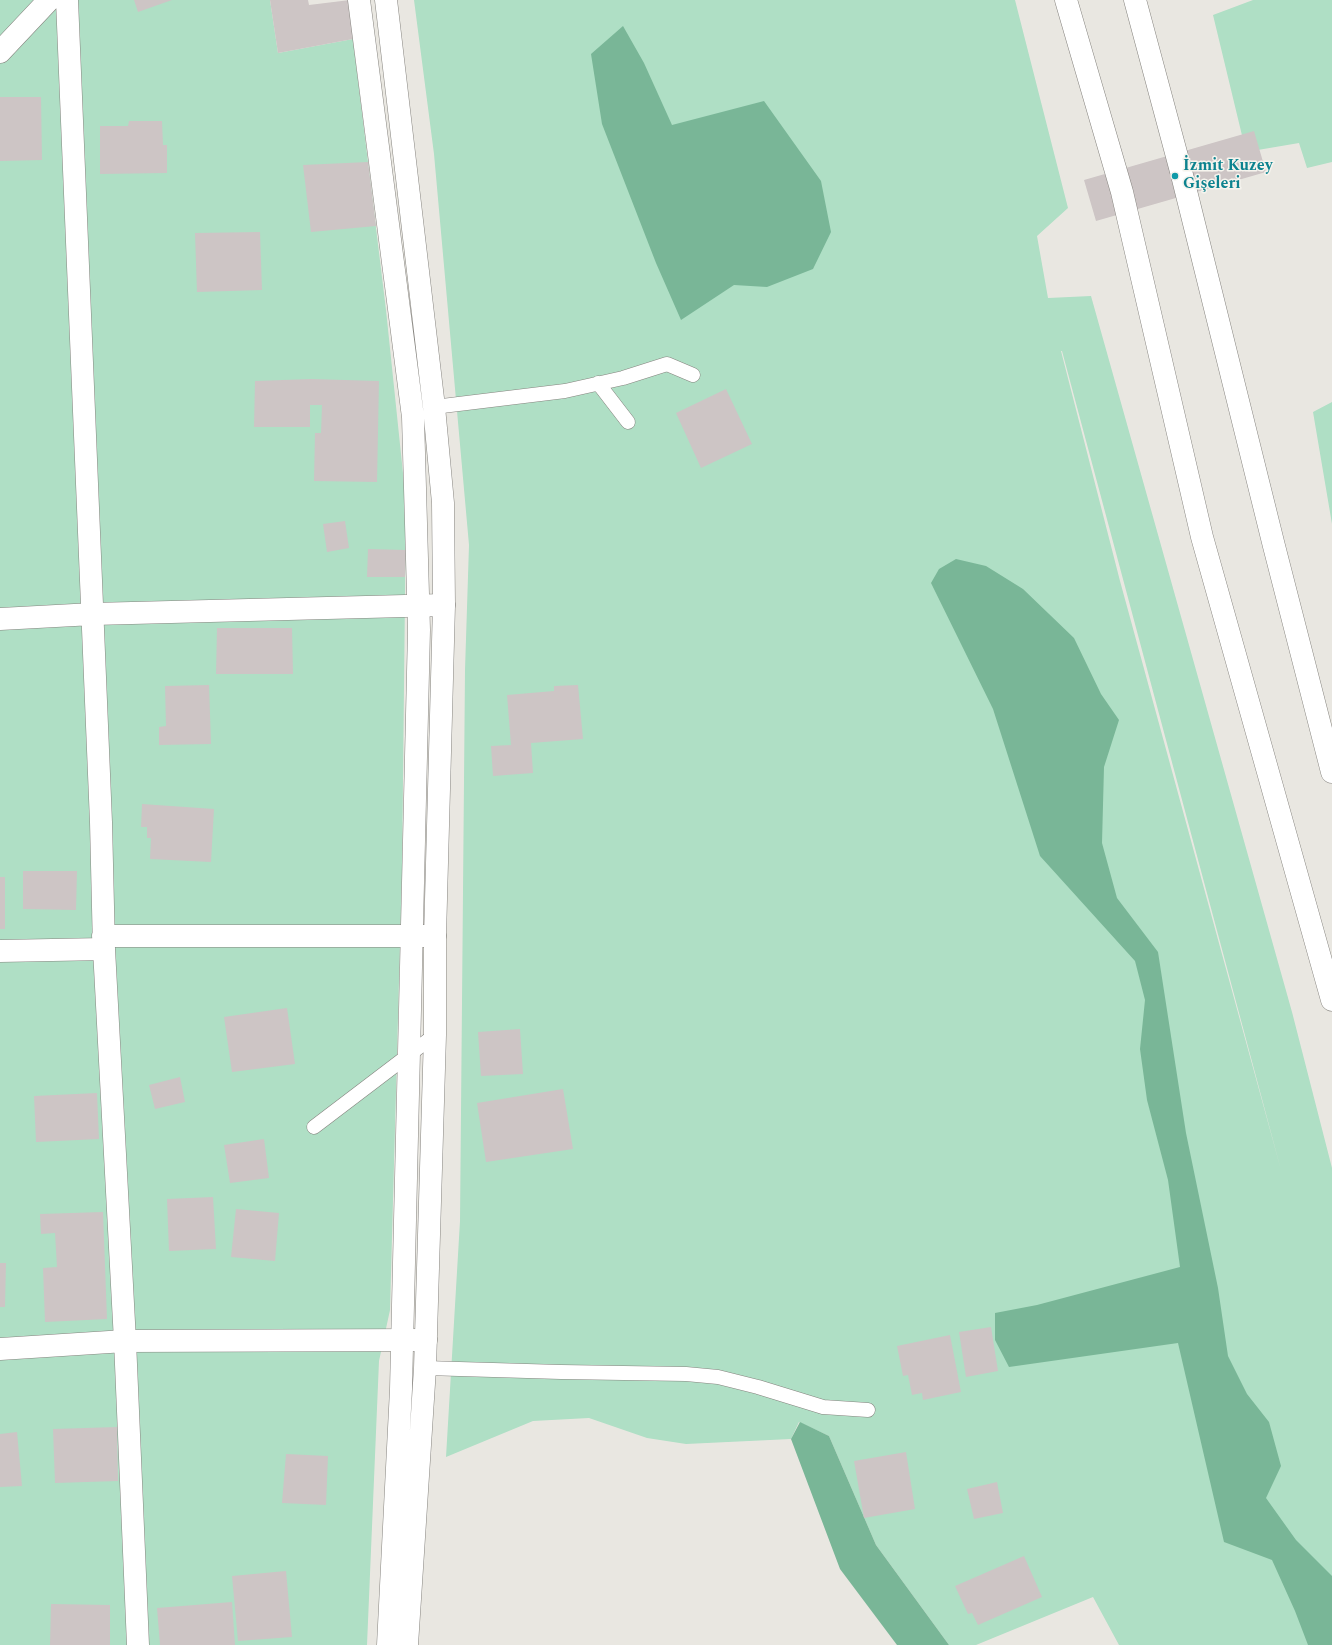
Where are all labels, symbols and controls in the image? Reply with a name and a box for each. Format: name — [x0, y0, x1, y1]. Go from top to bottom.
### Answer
place label: İzmit Kuzey Gişeleri — [1183, 157, 1273, 195]
marker: İzmit Kuzey Gişeleri — [1170, 171, 1180, 181]

